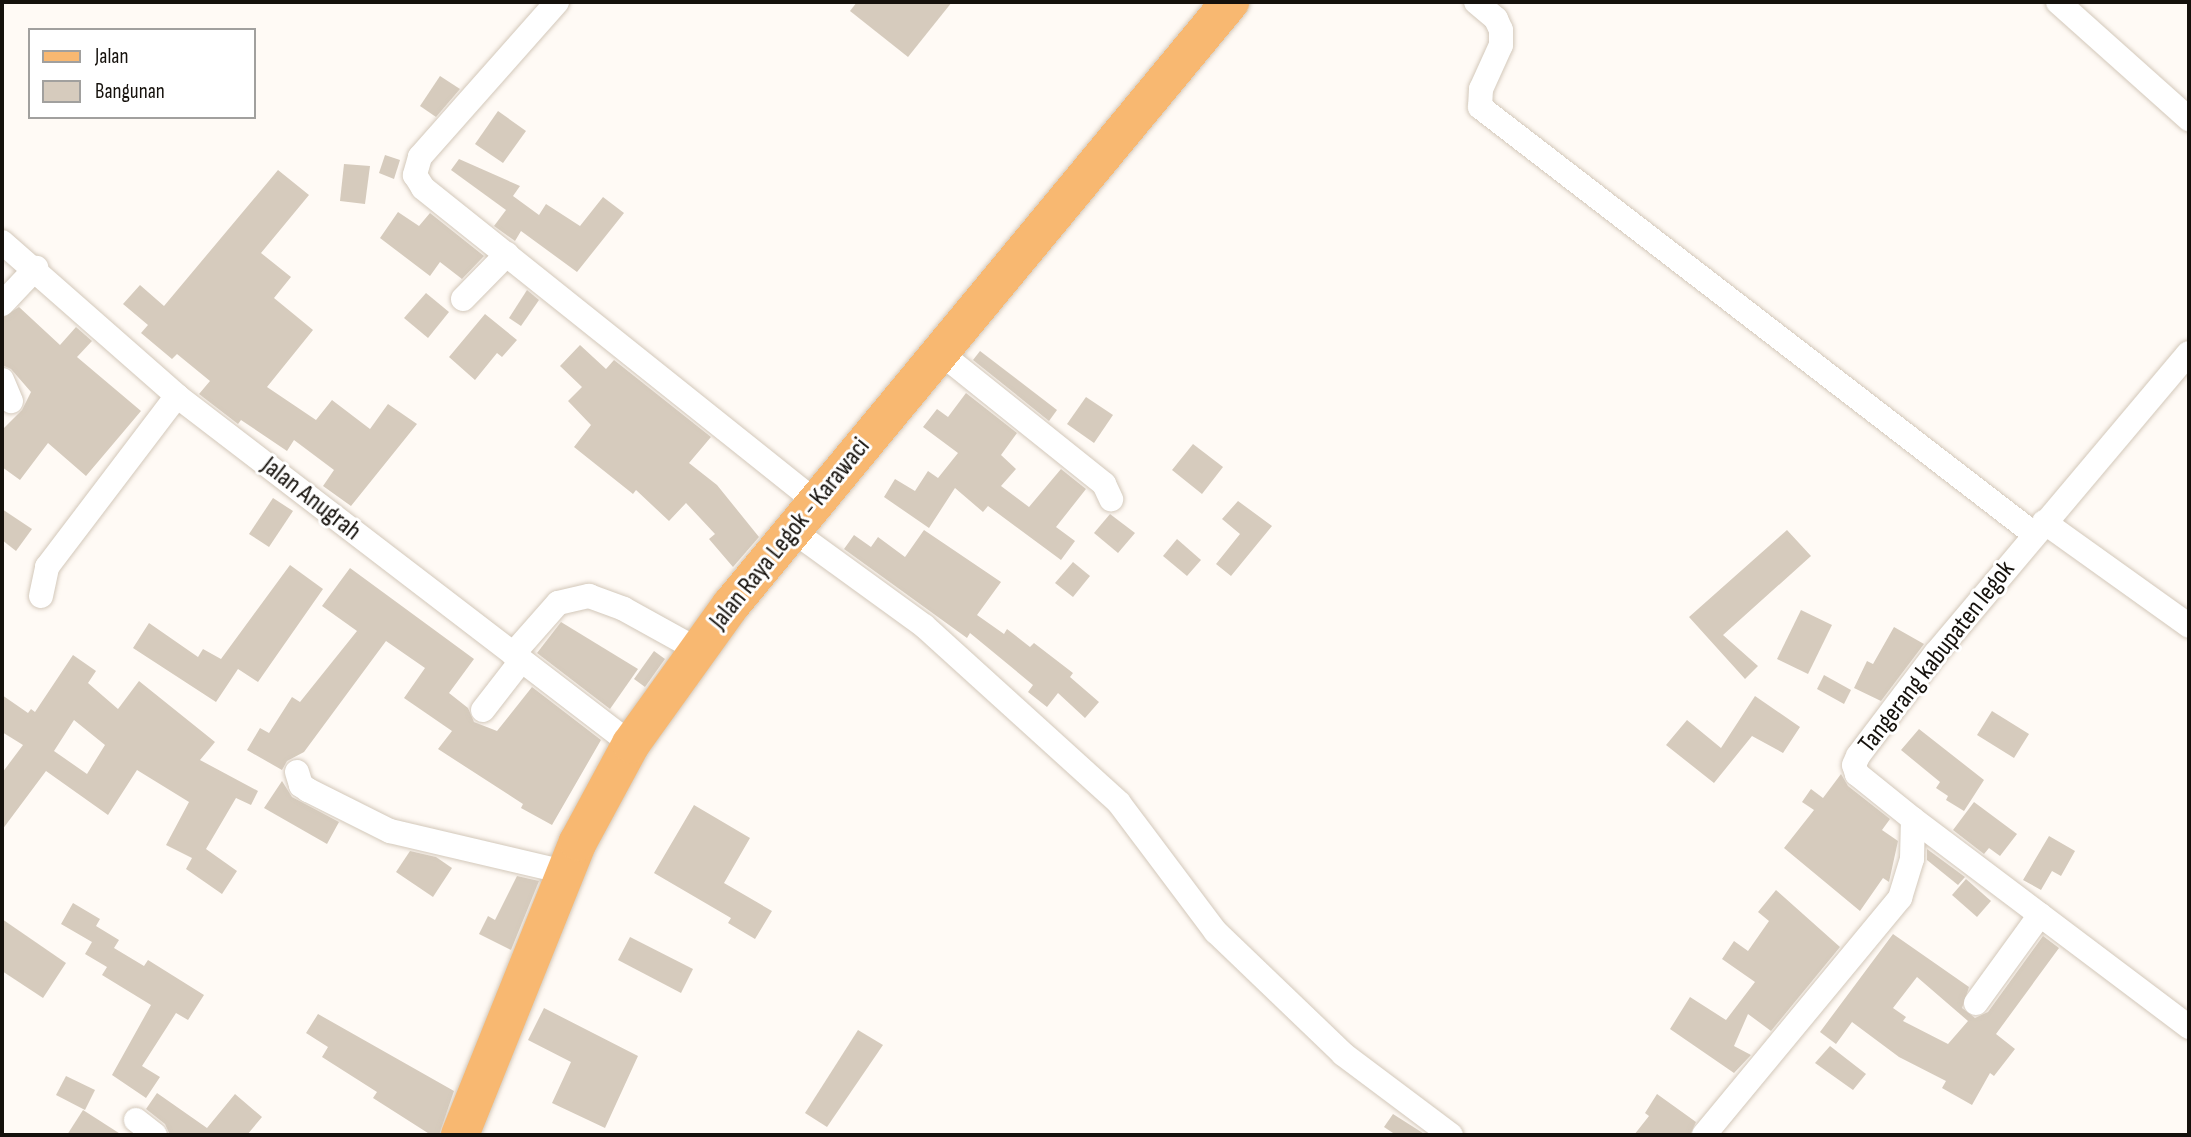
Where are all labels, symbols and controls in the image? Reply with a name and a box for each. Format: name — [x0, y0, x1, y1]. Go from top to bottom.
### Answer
legend — [28, 28, 256, 119]
text: Jalan — [95, 44, 128, 69]
text: Bangunan — [95, 79, 165, 104]
street label: Jalan Raya Legok - Karawaci — [703, 432, 877, 636]
street label: Jalan Anugrah — [255, 450, 367, 548]
street label: Tangerang kabupaten legok — [1852, 555, 2022, 759]

